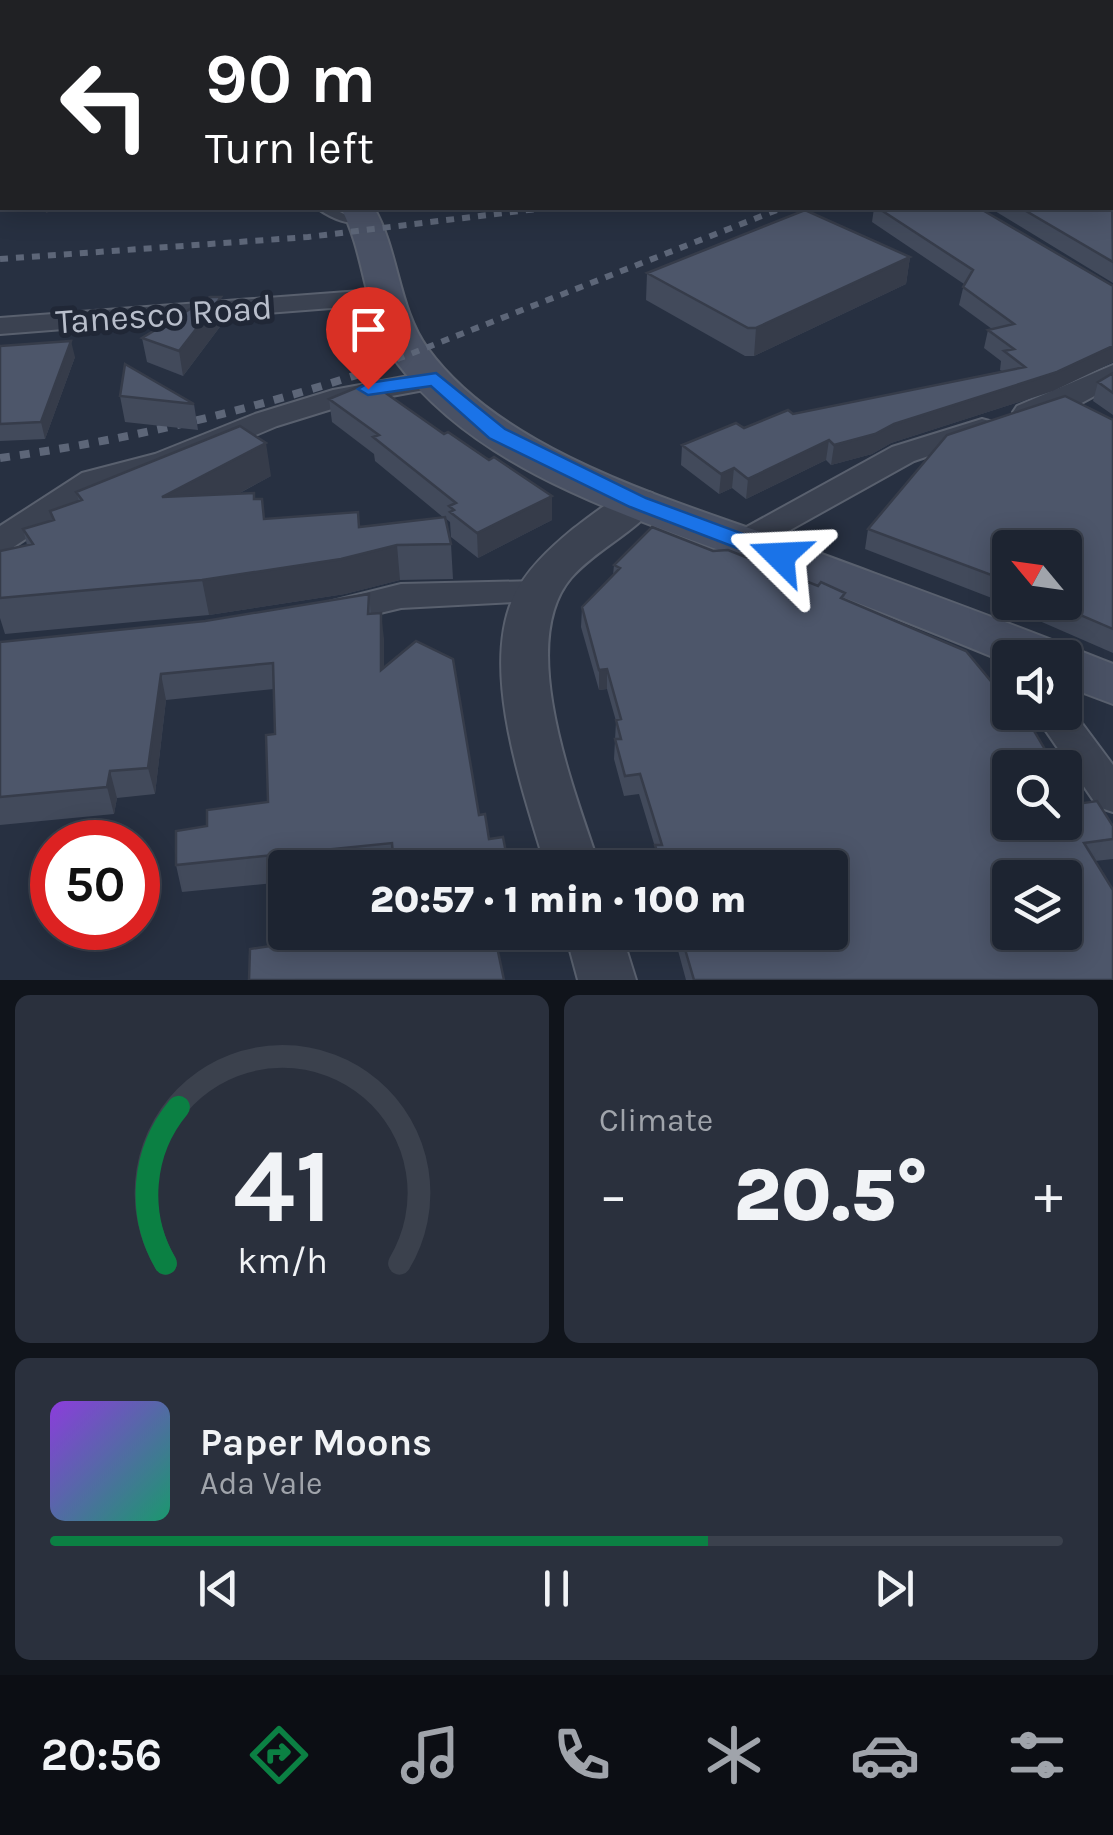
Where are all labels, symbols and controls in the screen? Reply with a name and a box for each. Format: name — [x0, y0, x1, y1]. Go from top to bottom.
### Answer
text: 90 m — [205, 38, 376, 120]
icon: left — [40, 40, 170, 170]
text: Turn left — [205, 122, 374, 174]
street label: Tanesco Road — [54, 286, 274, 343]
pin — [326, 287, 411, 390]
icon: arrive — [341, 302, 396, 357]
position arrow — [728, 504, 832, 608]
north arrow — [992, 530, 1082, 620]
map controls — [992, 530, 1082, 950]
button: sound — [992, 640, 1082, 730]
button: search — [992, 750, 1082, 840]
speed limit sign: 50 — [30, 820, 160, 950]
button: layers — [992, 860, 1082, 950]
text: 20:57 · 1 min · 100 m — [370, 877, 746, 922]
text: Climate — [599, 1102, 713, 1139]
text: 41 — [233, 1126, 331, 1247]
text: 20.5° — [734, 1151, 928, 1239]
text: − — [599, 1163, 628, 1227]
text: + — [1034, 1163, 1063, 1227]
text: km/h — [237, 1240, 327, 1282]
text: Paper Moons — [200, 1420, 432, 1465]
text: Ada Vale — [200, 1465, 323, 1502]
icon: previous — [191, 1561, 246, 1616]
icon: pause — [529, 1561, 584, 1616]
icon: next — [867, 1561, 922, 1616]
icon: directions — [244, 1720, 314, 1790]
icon: music — [395, 1720, 465, 1790]
icon: phone — [547, 1720, 617, 1790]
icon: climate — [699, 1720, 769, 1790]
icon: car — [850, 1720, 920, 1790]
icon: filters — [1002, 1720, 1072, 1790]
text: 20:56 — [41, 1729, 162, 1781]

